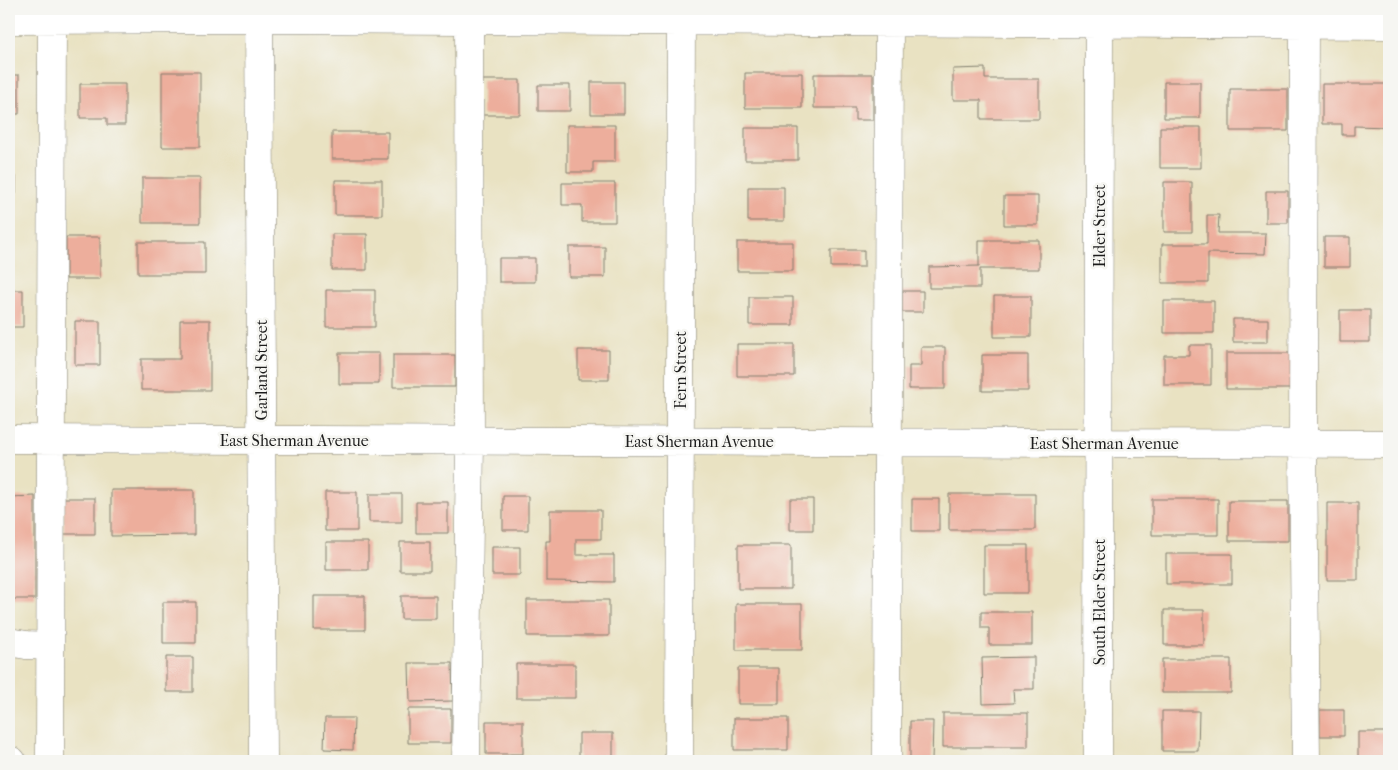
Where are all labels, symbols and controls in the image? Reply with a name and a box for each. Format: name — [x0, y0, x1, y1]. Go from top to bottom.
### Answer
street label: Elder Street — [1090, 184, 1109, 268]
street label: Garland Street — [252, 319, 271, 420]
street label: Fern Street — [671, 331, 690, 409]
street label: East Sherman Avenue — [219, 431, 369, 450]
street label: East Sherman Avenue — [624, 432, 774, 451]
street label: East Sherman Avenue — [1029, 434, 1179, 453]
street label: South Elder Street — [1090, 538, 1109, 665]

